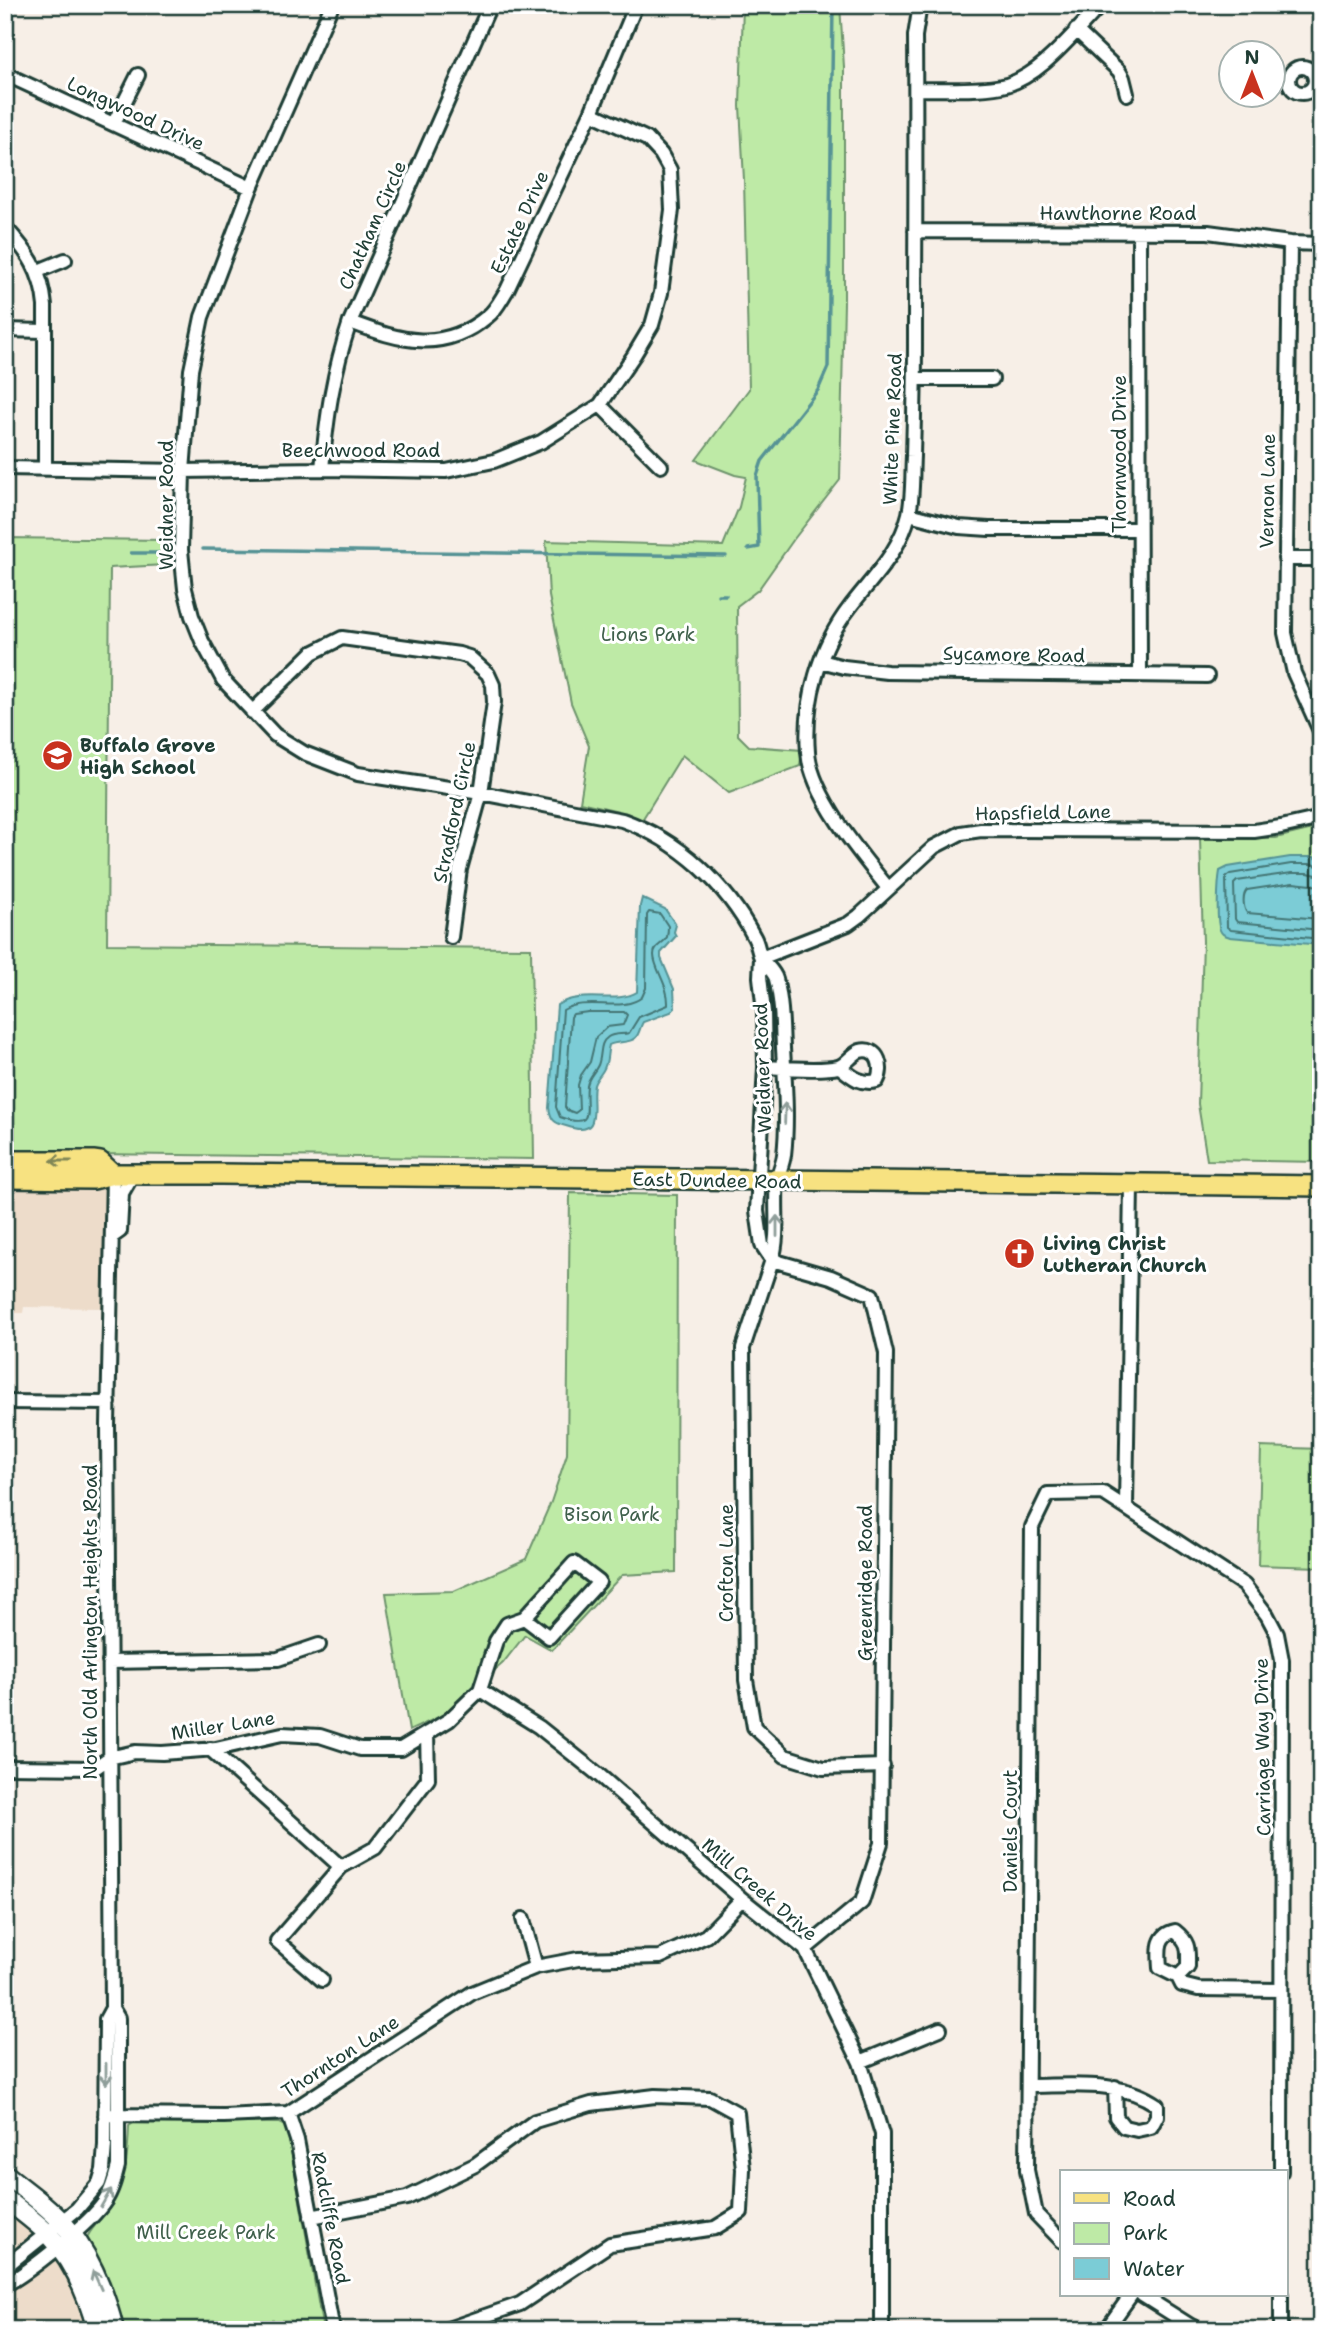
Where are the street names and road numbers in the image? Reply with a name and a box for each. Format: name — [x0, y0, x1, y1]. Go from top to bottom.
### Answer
street label: Longwood Drive — [63, 71, 208, 156]
street label: Chatham Circle — [333, 157, 412, 294]
street label: Estate Drive — [485, 166, 554, 278]
street label: Hawthorne Road — [1039, 201, 1197, 226]
street label: White Pine Road — [877, 353, 908, 505]
street label: Thornwood Drive — [1107, 375, 1132, 533]
street label: Vernon Lane — [1254, 433, 1281, 549]
street label: Beechwood Road — [282, 438, 440, 463]
street label: Weidner Road — [154, 440, 179, 570]
street label: Sycamore Road — [943, 641, 1085, 668]
street label: Stradford Circle — [427, 739, 482, 885]
street label: Hapsfield Lane — [975, 799, 1111, 826]
street label: Weidner Road — [748, 1002, 777, 1134]
street label: East Dundee Road — [632, 1167, 802, 1194]
street label: North Old Arlington Heights Road — [78, 1464, 103, 1780]
street label: Crofton Lane — [714, 1504, 739, 1622]
street label: Greenridge Road — [853, 1505, 878, 1661]
street label: Carriage Way Drive — [1248, 1658, 1277, 1836]
street label: Miller Lane — [169, 1705, 277, 1746]
street label: Daniels Court — [998, 1770, 1023, 1892]
street label: Mill Creek Drive — [697, 1832, 823, 1947]
street label: Thornton Lane — [277, 2009, 404, 2104]
street label: Radcliffe Road — [305, 2150, 356, 2286]

